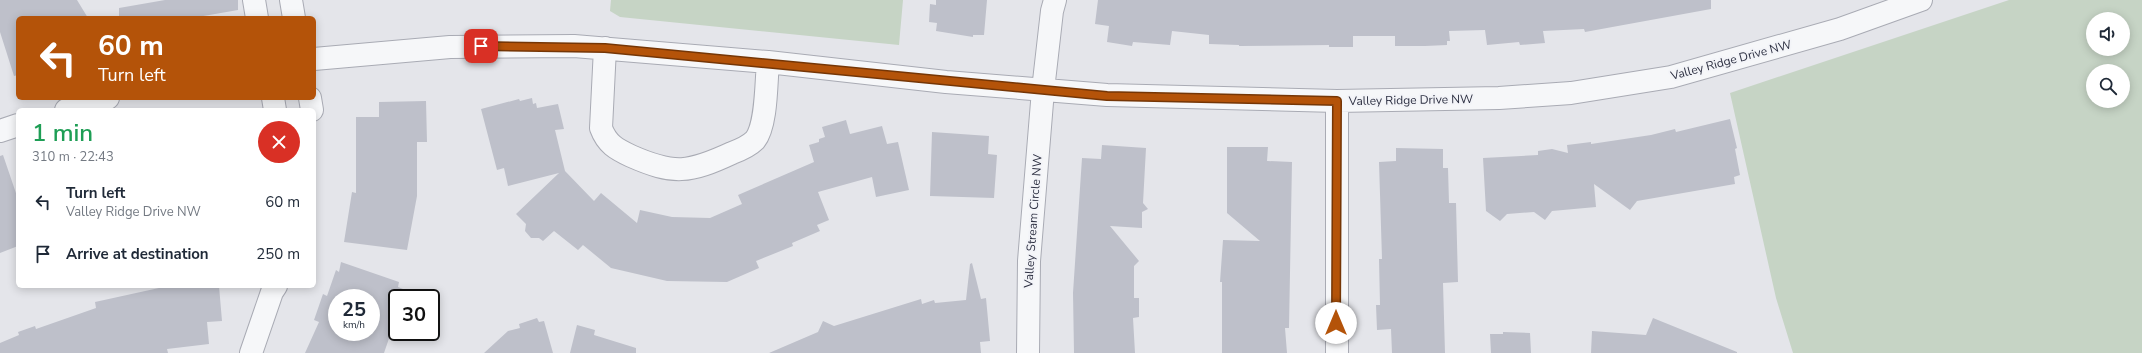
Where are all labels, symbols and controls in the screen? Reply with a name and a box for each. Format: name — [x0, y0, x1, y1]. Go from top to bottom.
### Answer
map controls — [2086, 12, 2130, 108]
button: sound — [2086, 12, 2130, 56]
text: 60 m — [98, 27, 164, 65]
pin — [464, 29, 498, 63]
icon: left — [32, 32, 84, 84]
icon: arrive — [470, 35, 492, 57]
street label: Valley Ridge Drive NW — [1668, 36, 1793, 84]
text: Turn left — [98, 63, 166, 87]
button: search — [2086, 64, 2130, 108]
street label: Valley Ridge Drive NW — [1348, 91, 1473, 109]
text: 1 min — [32, 117, 93, 149]
button: close — [258, 121, 300, 163]
text: 310 m · 22:43 — [32, 148, 114, 166]
street label: Valley Stream Circle NW — [1020, 154, 1046, 289]
text: Turn left — [66, 183, 125, 203]
icon: left — [32, 191, 54, 213]
text: 60 m — [265, 192, 300, 212]
text: Valley Ridge Drive NW — [66, 203, 201, 221]
icon: arrive — [32, 243, 54, 265]
text: Arrive at destination — [66, 244, 209, 264]
text: 250 m — [256, 244, 300, 264]
speed limit sign: 30 — [388, 289, 440, 341]
text: 25 — [342, 296, 366, 323]
position arrow — [1315, 302, 1357, 344]
text: km/h — [343, 318, 365, 332]

